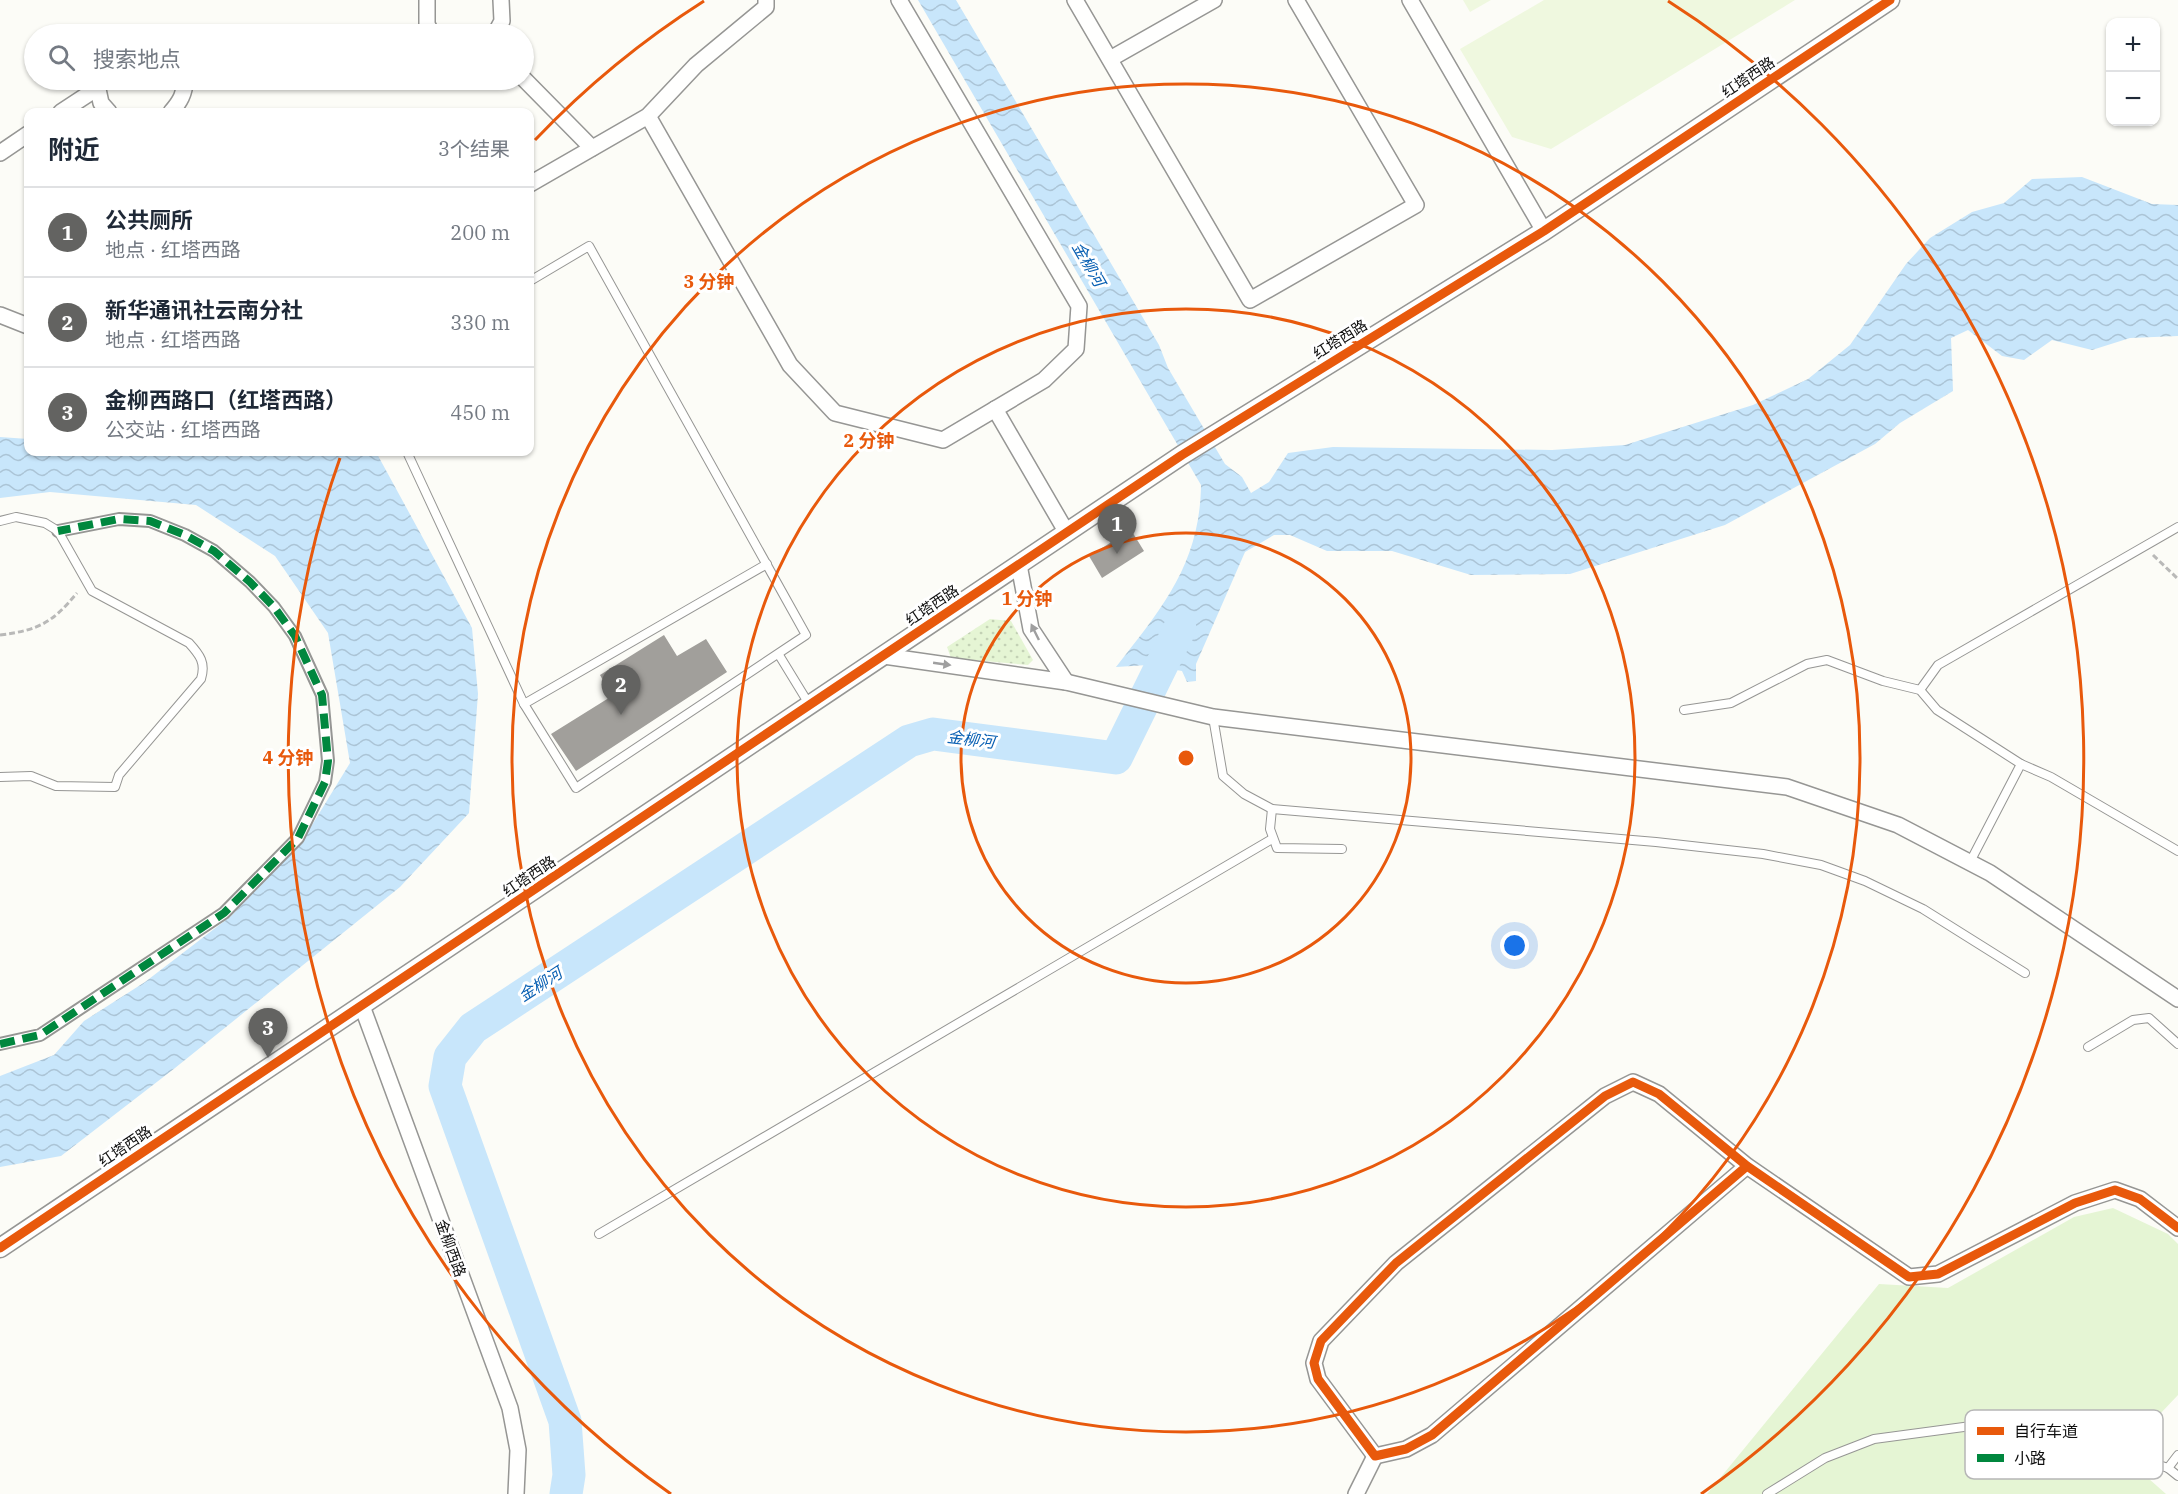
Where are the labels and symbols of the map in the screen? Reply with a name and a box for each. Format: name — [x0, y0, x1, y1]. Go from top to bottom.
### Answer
street label: 红塔西路 — [1718, 52, 1778, 102]
water label: 金柳河 — [1068, 238, 1111, 292]
text: 3 分钟 — [684, 270, 734, 293]
street label: 红塔西路 — [1310, 315, 1370, 363]
text: 2 分钟 — [844, 429, 894, 452]
pin: 1 — [1098, 504, 1136, 554]
street label: 红塔西路 — [902, 580, 962, 630]
text: 1 分钟 — [1002, 587, 1052, 610]
one-way arrow — [1030, 624, 1039, 641]
one-way arrow — [932, 659, 951, 668]
pin: 2 — [602, 666, 640, 715]
water label: 金柳河 — [946, 726, 999, 752]
text: 4 分钟 — [263, 746, 313, 769]
centre of rings — [1176, 748, 1196, 768]
street label: 红塔西路 — [499, 851, 559, 901]
your location — [1500, 931, 1529, 960]
water label: 金柳河 — [514, 961, 568, 1005]
pin: 3 — [248, 1008, 288, 1058]
street label: 红塔西路 — [95, 1121, 155, 1171]
street label: 金柳西路 — [432, 1217, 470, 1279]
legend — [1965, 1410, 2163, 1479]
text: 自行车道 — [2014, 1421, 2078, 1441]
text: 小路 — [2014, 1448, 2046, 1468]

